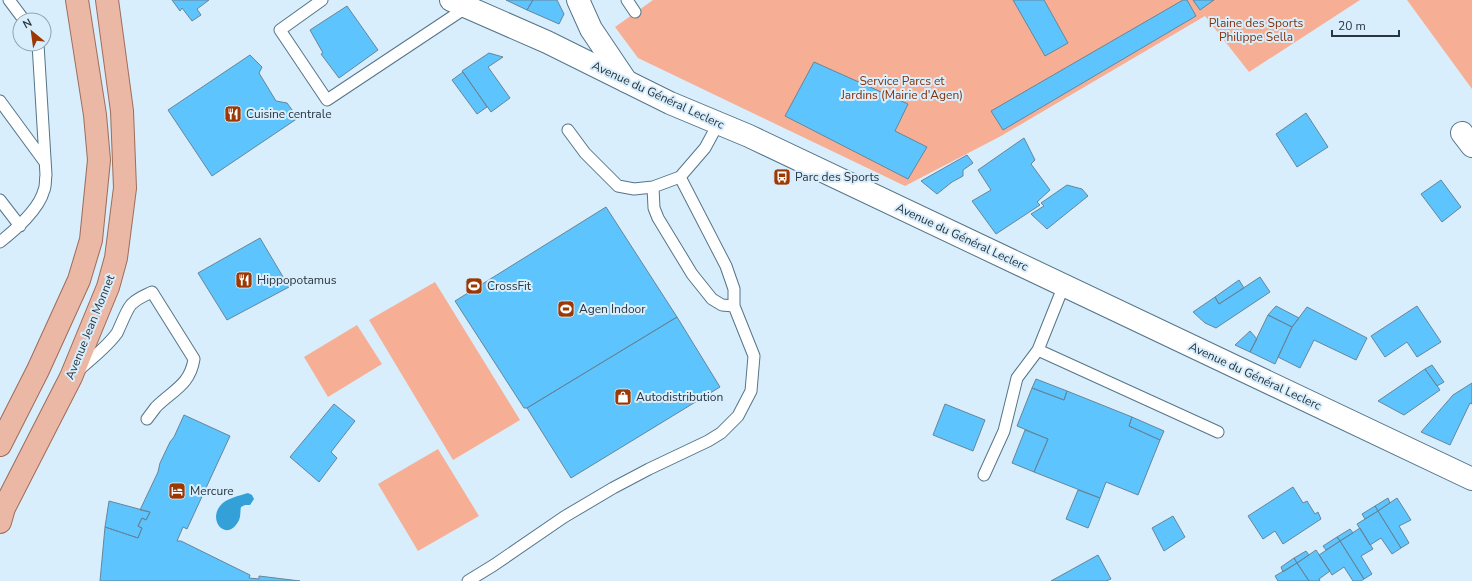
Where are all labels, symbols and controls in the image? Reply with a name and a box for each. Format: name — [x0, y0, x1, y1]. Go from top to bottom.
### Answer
north arrow — [12, 12, 52, 52]
scale bar — [1332, 12, 1399, 38]
text: N — [20, 15, 35, 32]
park label: Plaine des Sports Philippe Sella — [1209, 15, 1303, 45]
text: 20 m — [1338, 18, 1366, 34]
street label: Avenue du Général Leclerc — [589, 57, 727, 133]
park label: Service Parcs et Jardins (Mairie d'Agen) — [840, 73, 963, 103]
restaurant icon: Cuisine centrale — [223, 104, 243, 124]
place label: Cuisine centrale — [246, 106, 332, 122]
bus stop icon: Parc des Sports — [772, 167, 792, 187]
place label: Parc des Sports — [795, 169, 880, 185]
street label: Avenue du Général Leclerc — [893, 199, 1031, 275]
restaurant icon: Hippopotamus — [234, 270, 254, 290]
street label: Avenue Jean Monnet — [62, 272, 119, 382]
place label: Hippopotamus — [257, 272, 337, 288]
sports icon: CrossFit — [464, 276, 484, 296]
place label: CrossFit — [487, 278, 532, 294]
sports icon: Agen Indoor — [556, 299, 576, 319]
place label: Agen Indoor — [579, 301, 646, 317]
street label: Avenue du Général Leclerc — [1186, 338, 1324, 414]
shop icon: Autodistribution — [613, 387, 633, 407]
place label: Autodistribution — [636, 389, 723, 405]
hotel icon: Mercure — [167, 481, 187, 501]
place label: Mercure — [190, 483, 234, 499]

